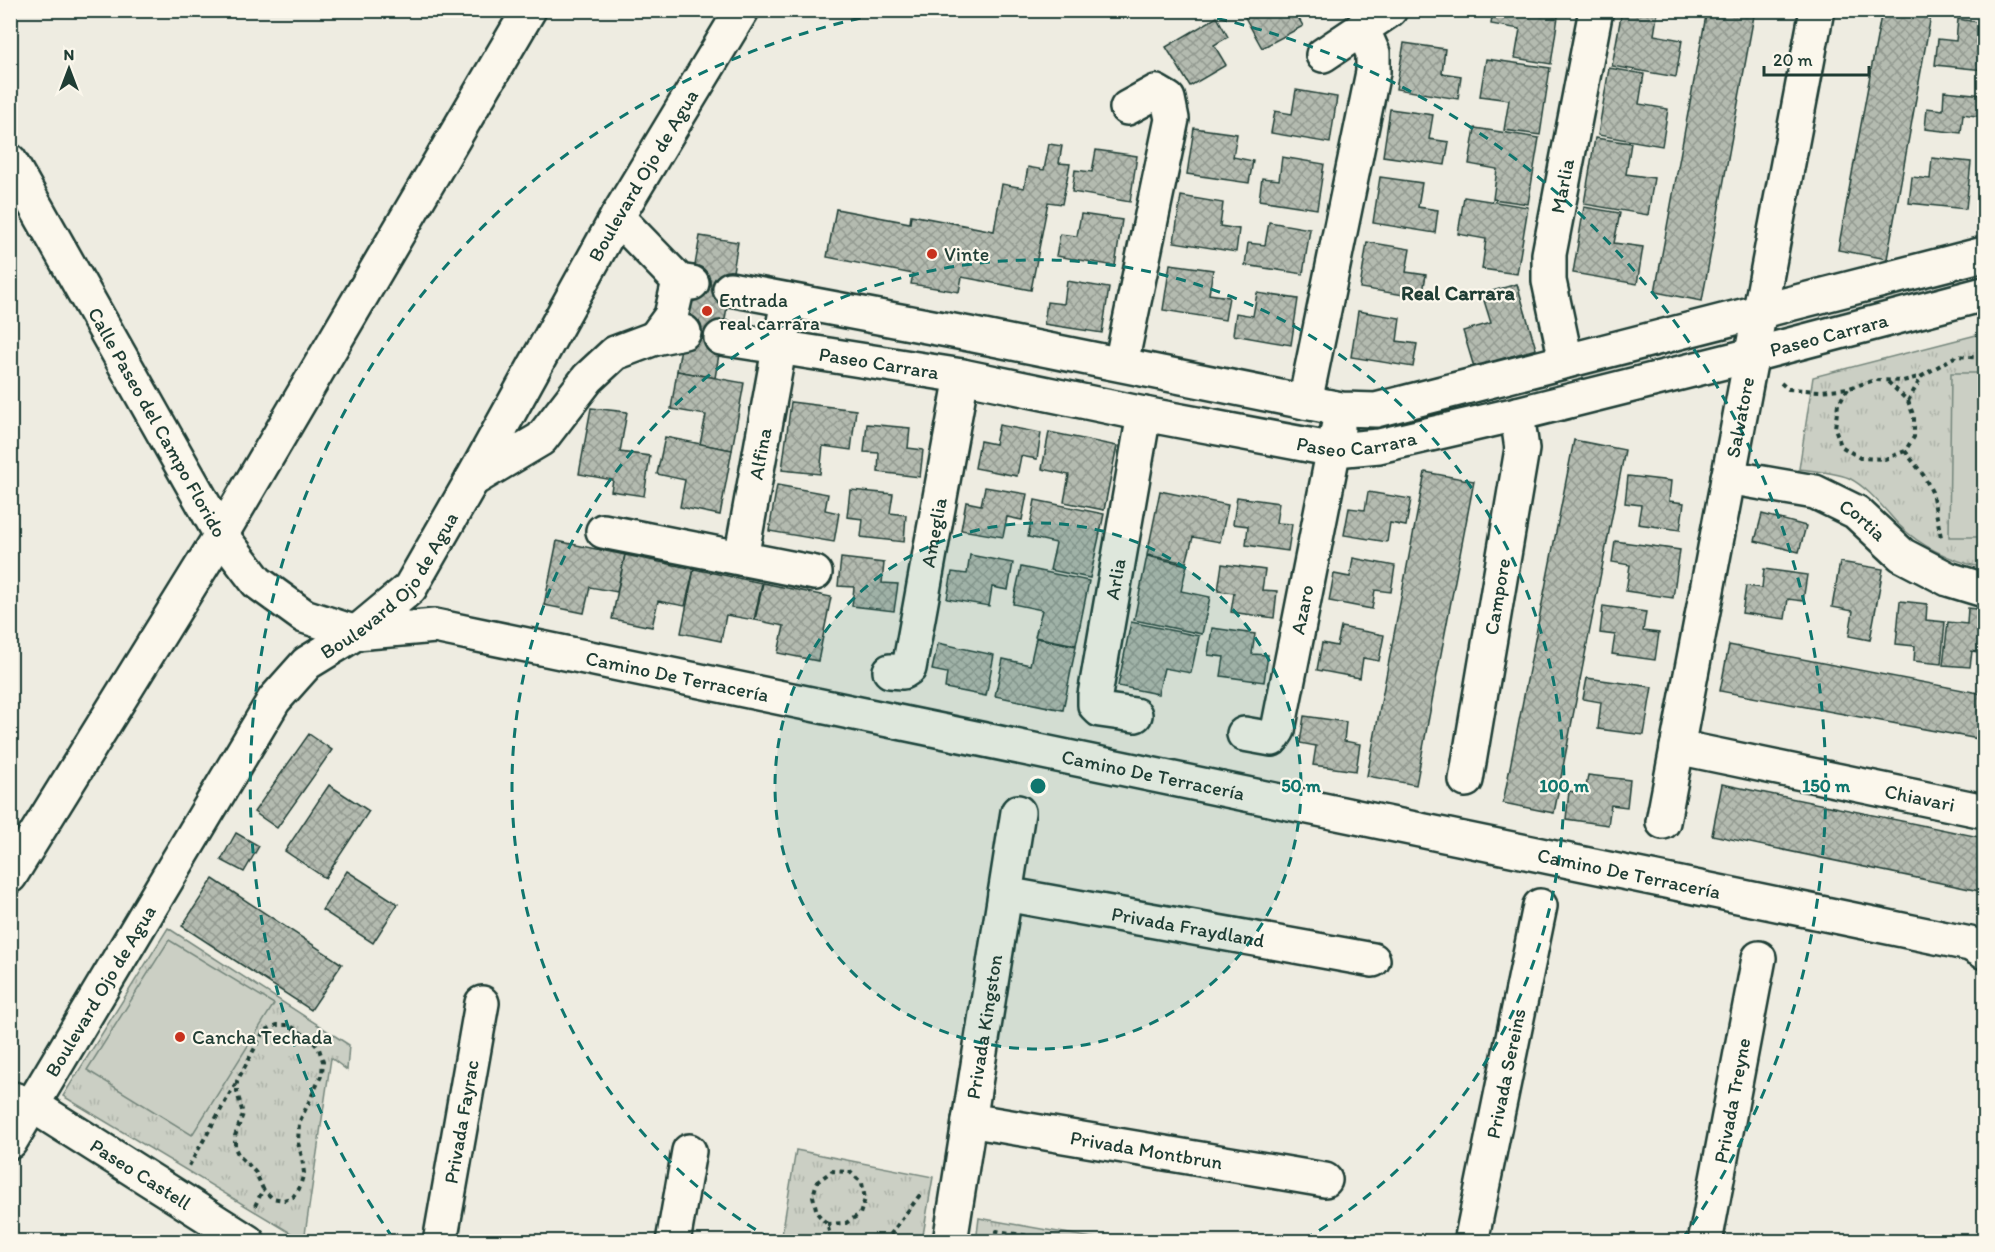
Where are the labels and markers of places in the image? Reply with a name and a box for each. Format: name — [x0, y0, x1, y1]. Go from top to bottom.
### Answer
place label: Vinte — [944, 242, 989, 266]
marker: Vinte — [925, 247, 939, 261]
place label: Entrada real carrara — [719, 288, 820, 335]
marker: Entrada real carrara — [700, 304, 714, 318]
centre of rings — [1028, 776, 1048, 796]
place label: Cancha Techada — [192, 1025, 332, 1049]
marker: Cancha Techada — [173, 1030, 187, 1044]

